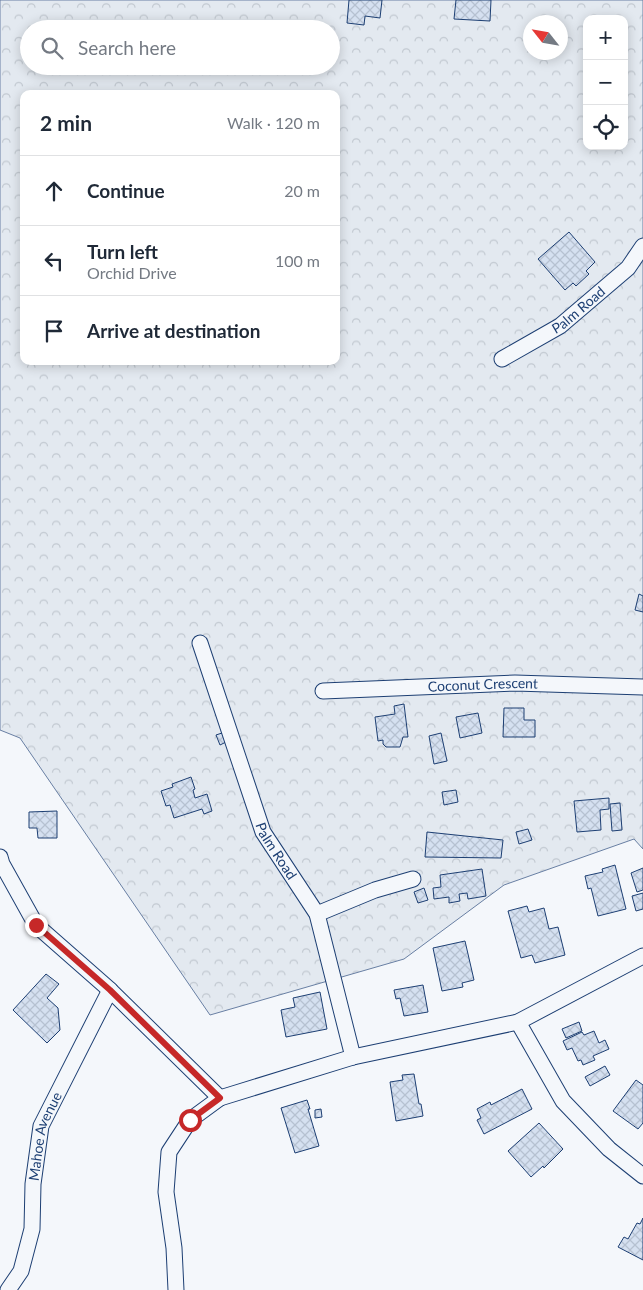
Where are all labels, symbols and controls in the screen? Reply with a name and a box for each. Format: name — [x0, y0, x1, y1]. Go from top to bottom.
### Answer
north arrow — [523, 15, 568, 60]
map controls — [583, 15, 628, 150]
button: + — [583, 15, 628, 60]
search box — [20, 20, 340, 75]
icon: search — [38, 34, 66, 62]
text: Search here — [78, 36, 176, 59]
button: − — [583, 60, 628, 105]
button: locate — [583, 105, 628, 150]
text: 2 min — [40, 110, 92, 135]
text: Walk · 120 m — [227, 113, 320, 132]
icon: ahead — [40, 177, 68, 205]
text: Continue — [87, 179, 165, 202]
text: 20 m — [284, 181, 320, 200]
text: Turn left — [87, 240, 158, 263]
icon: left — [40, 247, 68, 275]
text: 100 m — [275, 251, 320, 270]
text: Orchid Drive — [87, 263, 177, 282]
street label: Palm Road — [549, 282, 608, 337]
icon: arrive — [40, 317, 68, 345]
text: Arrive at destination — [87, 319, 260, 342]
street label: Coconut Crescent — [427, 674, 538, 695]
street label: Palm Road — [252, 820, 301, 882]
route end — [25, 914, 48, 937]
street label: Mahoe Avenue — [25, 1089, 65, 1182]
route start — [179, 1109, 202, 1132]

